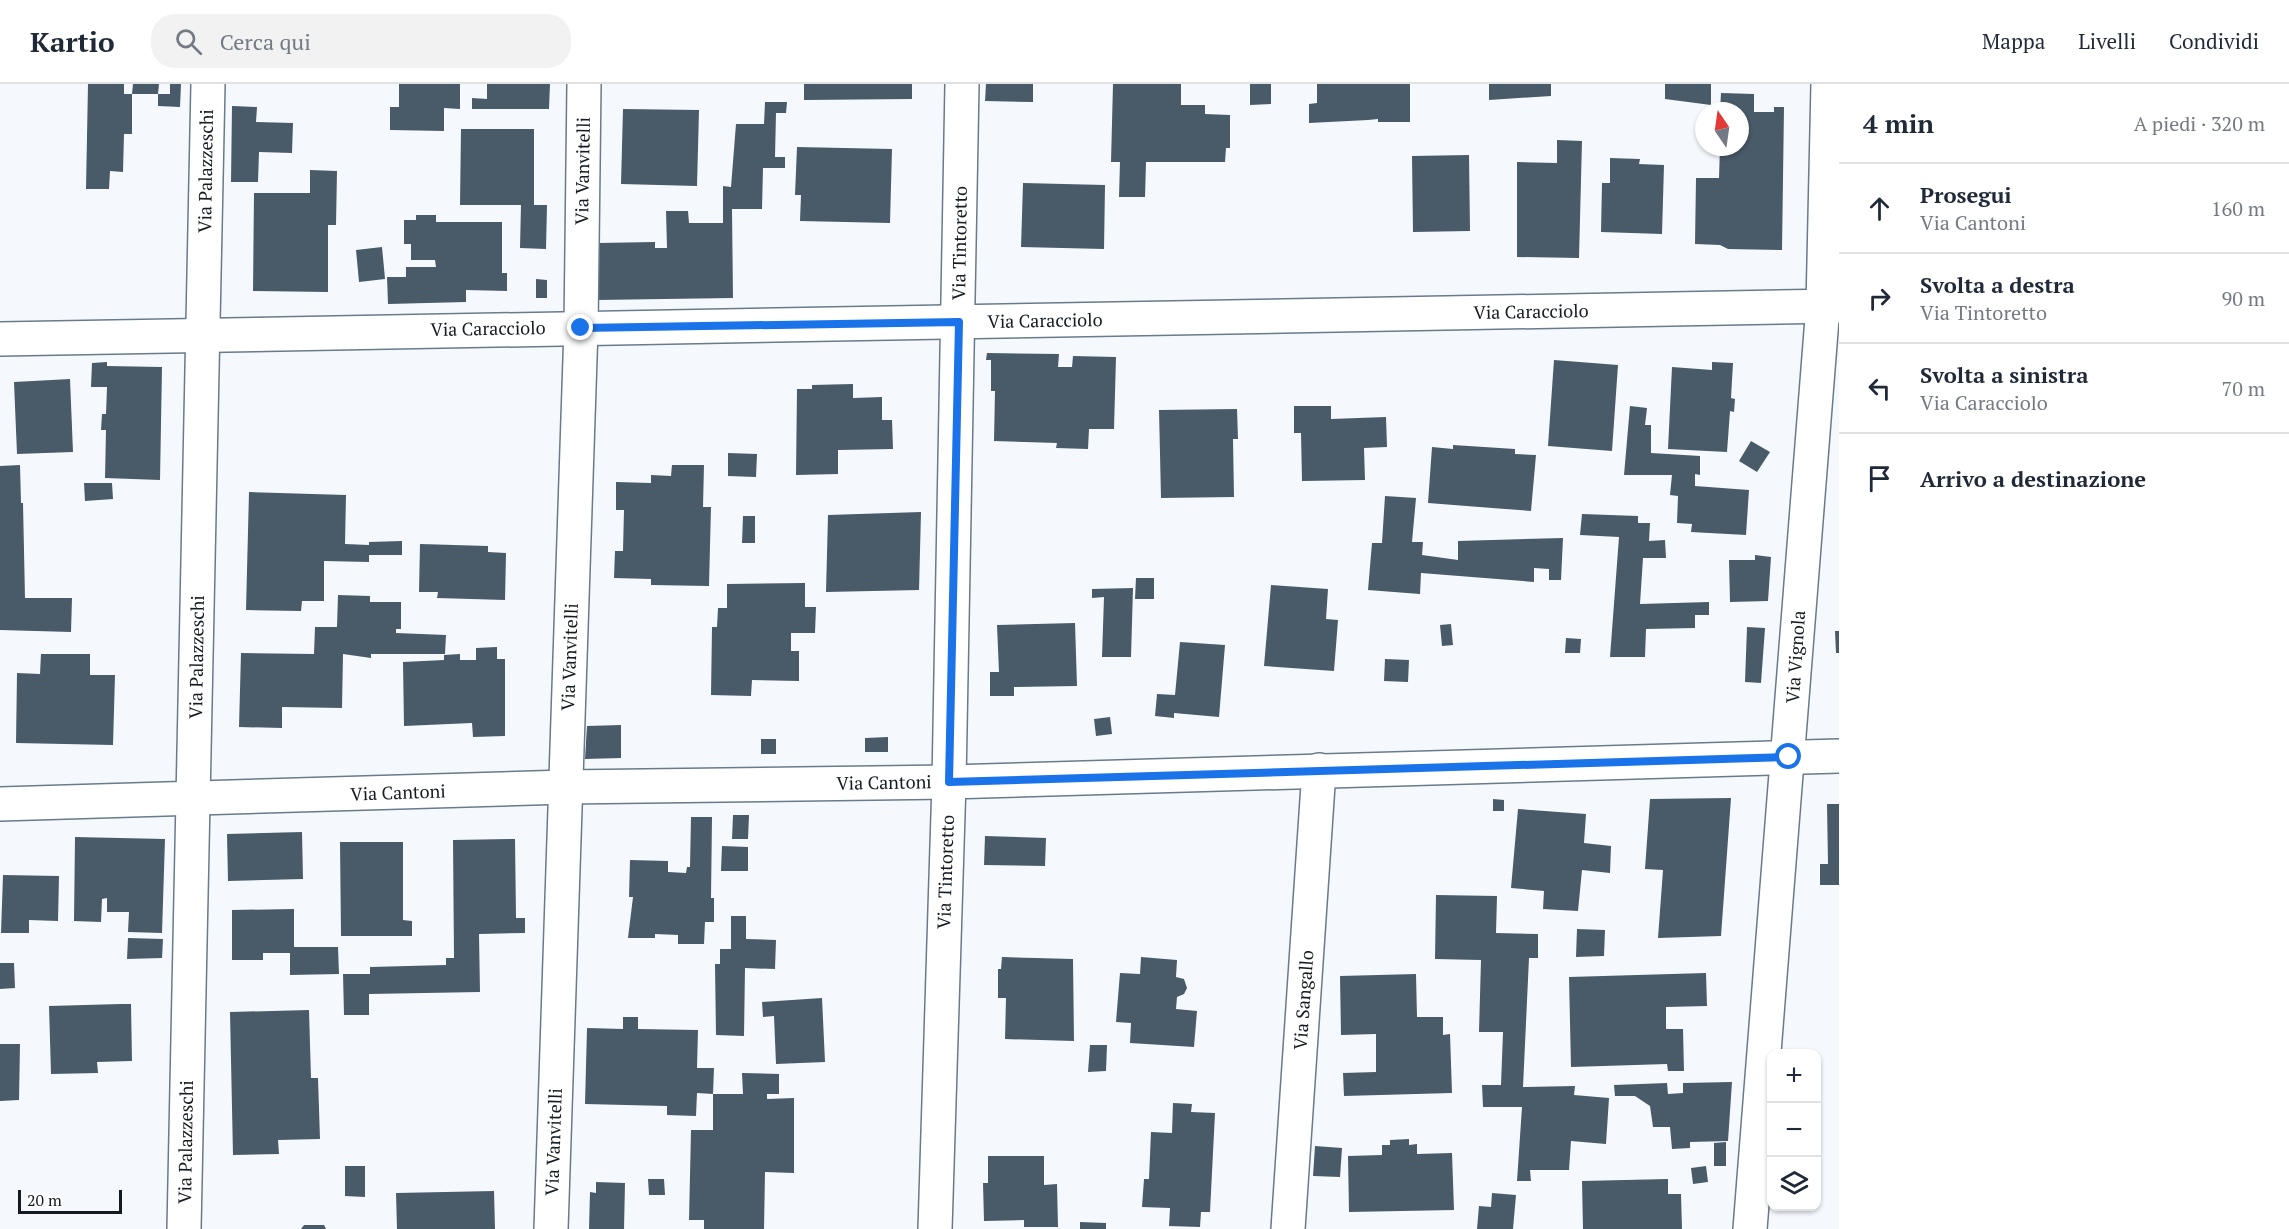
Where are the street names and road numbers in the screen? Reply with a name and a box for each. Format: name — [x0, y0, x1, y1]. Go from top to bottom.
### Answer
street label: Via Palazzeschi — [192, 109, 218, 233]
street label: Via Vanvitelli — [569, 117, 595, 225]
street label: Via Tintoretto — [946, 186, 972, 300]
street label: Via Caracciolo — [1473, 298, 1589, 324]
street label: Via Caracciolo — [987, 307, 1103, 333]
street label: Via Caracciolo — [430, 315, 546, 341]
street label: Via Palazzeschi — [183, 595, 209, 719]
street label: Via Vanvitelli — [555, 603, 583, 711]
street label: Via Vignola — [1780, 610, 1810, 704]
street label: Via Cantoni — [836, 769, 932, 795]
street label: Via Cantoni — [350, 778, 446, 806]
street label: Via Tintoretto — [931, 814, 959, 930]
street label: Via Sangallo — [1288, 949, 1318, 1051]
street label: Via Palazzeschi — [172, 1080, 198, 1204]
street label: Via Vanvitelli — [539, 1088, 567, 1196]

